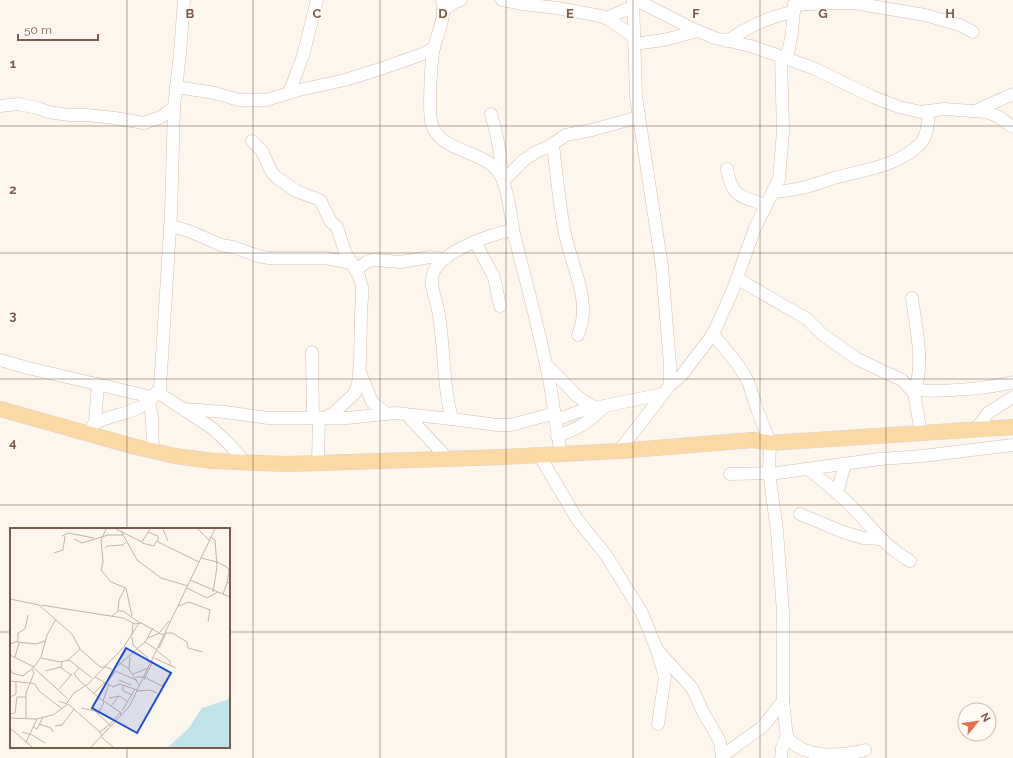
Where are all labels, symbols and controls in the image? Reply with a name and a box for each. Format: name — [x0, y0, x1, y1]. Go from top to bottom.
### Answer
text: B — [186, 6, 195, 21]
text: C — [313, 6, 322, 21]
text: D — [438, 6, 448, 21]
text: E — [566, 6, 574, 21]
text: F — [692, 6, 700, 21]
text: G — [818, 6, 828, 21]
text: H — [945, 6, 955, 21]
scale bar — [18, 16, 98, 42]
text: 50 m — [24, 23, 52, 37]
text: 1 — [10, 56, 17, 71]
text: 2 — [9, 182, 17, 197]
text: 3 — [9, 308, 17, 323]
text: 4 — [9, 435, 17, 450]
inset map — [10, 528, 230, 748]
north arrow — [957, 702, 997, 742]
text: N — [978, 711, 993, 724]

